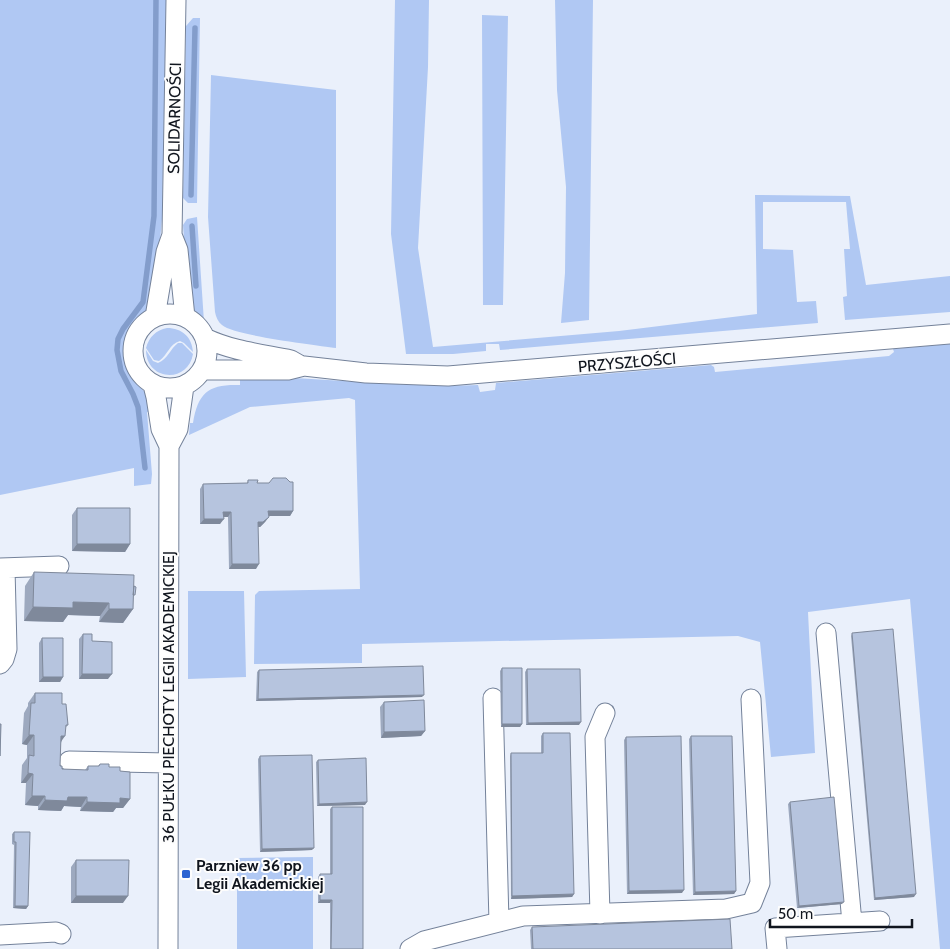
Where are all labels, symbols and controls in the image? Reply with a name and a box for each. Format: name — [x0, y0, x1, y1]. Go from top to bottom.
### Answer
street label: SOLIDARNOŚCI — [164, 62, 185, 174]
street label: PRZYSZŁOŚCI — [577, 349, 677, 376]
street label: 36 PUŁKU PIECHOTY LEGII AKADEMICKIEJ — [159, 551, 178, 843]
place label: Parzniew 36 pp Legii Akademickiej — [196, 856, 324, 893]
marker: Parzniew 36 pp Legii Akademickiej — [180, 868, 192, 880]
scale bar — [770, 896, 912, 928]
text: 50 m — [778, 905, 813, 923]

